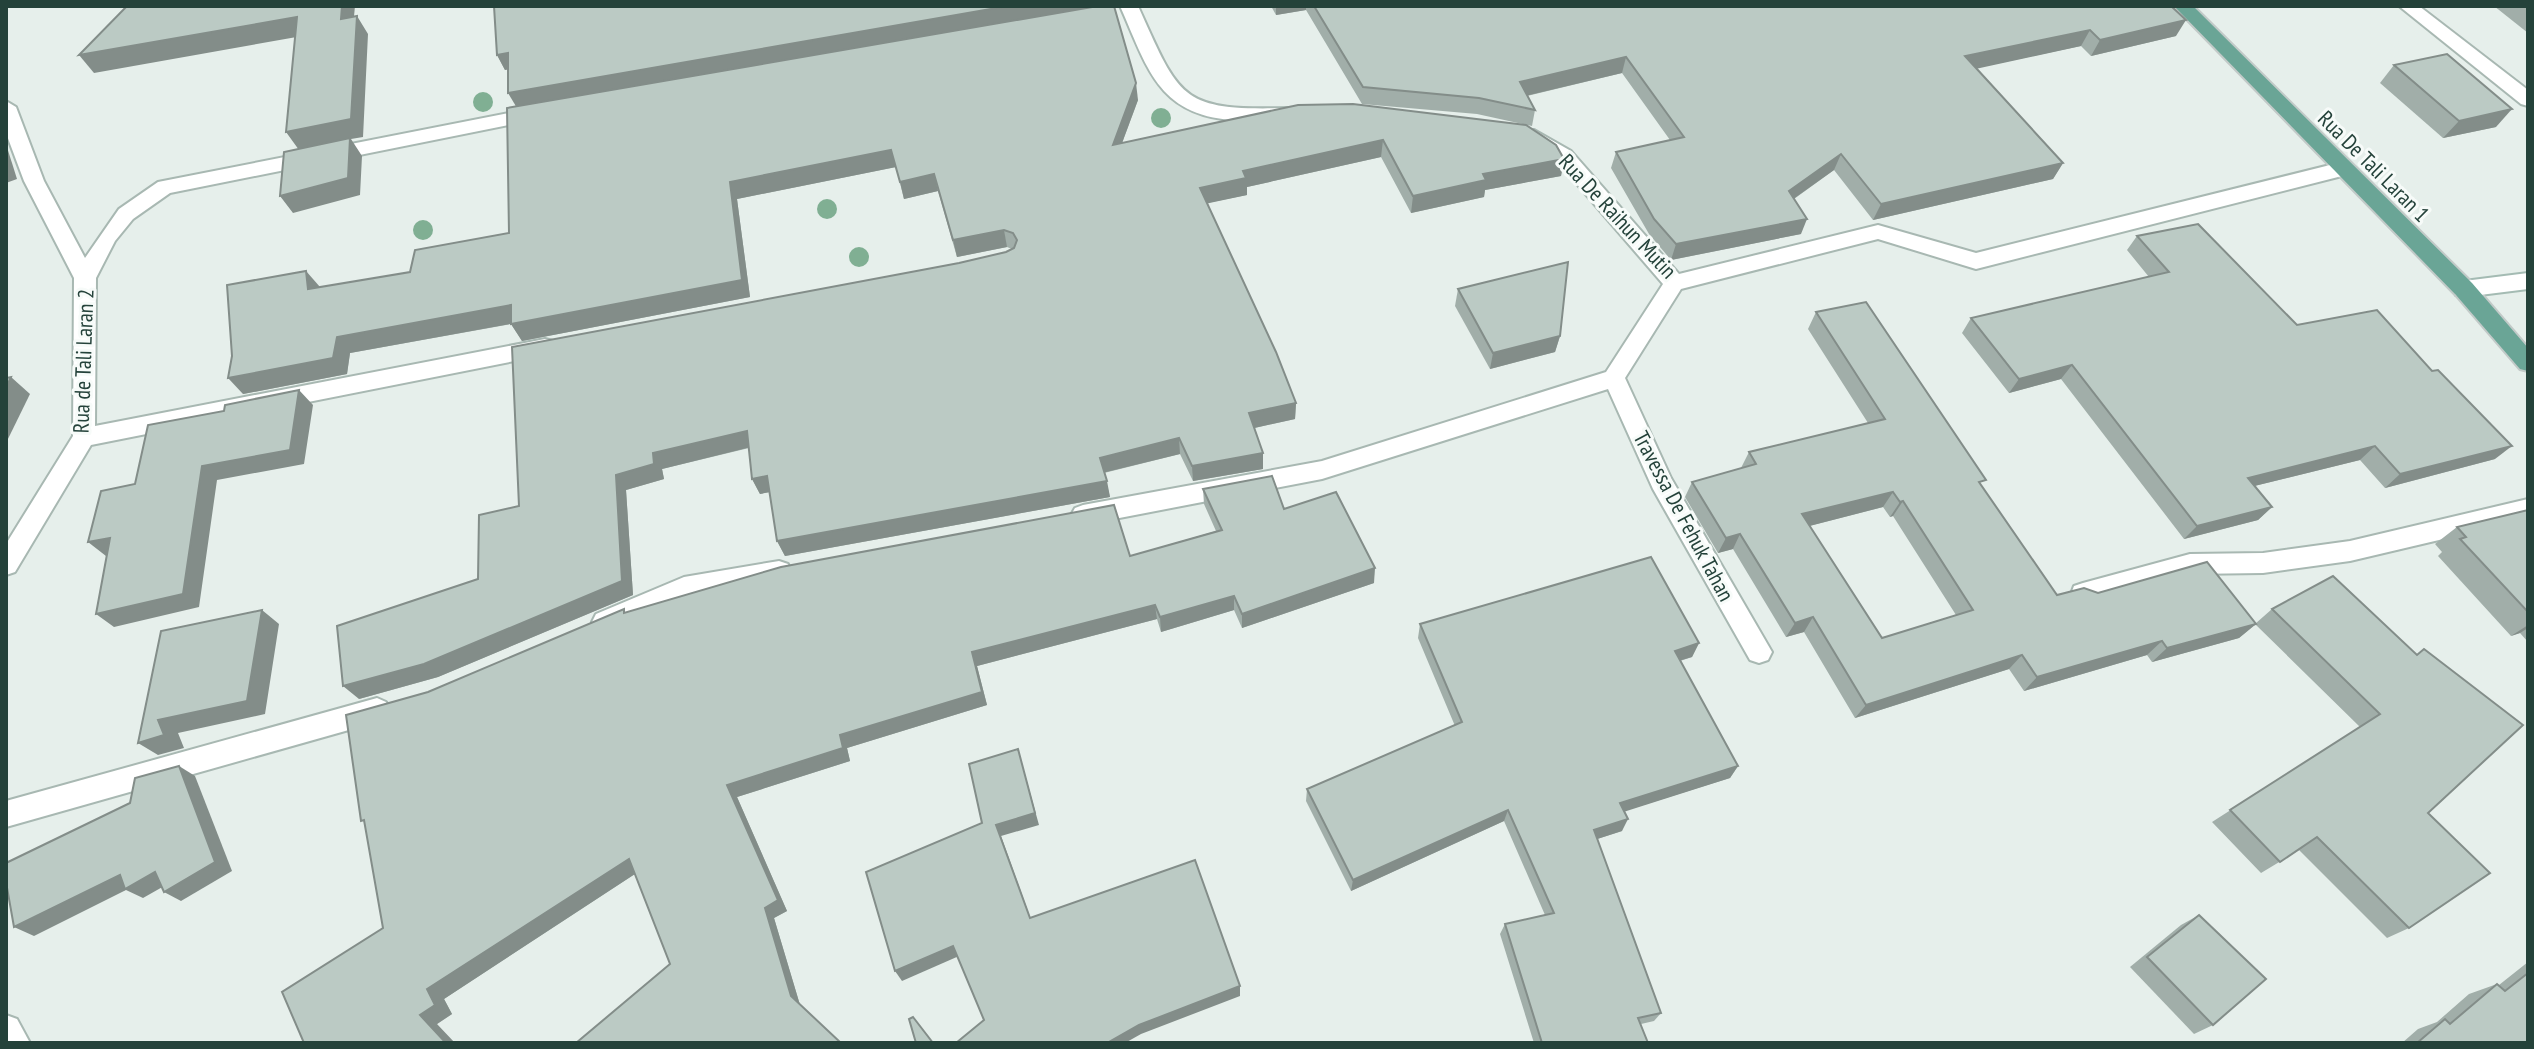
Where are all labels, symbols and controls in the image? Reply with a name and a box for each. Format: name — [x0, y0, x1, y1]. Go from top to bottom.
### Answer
street label: Rua De Tali Laran 1 — [2312, 104, 2436, 228]
street label: Rua De Raihun Mutin — [1553, 148, 1683, 284]
street label: Rua de Tali Laran 2 — [66, 288, 100, 434]
street label: Travessa De Fehuk Tahan — [1627, 426, 1741, 606]

